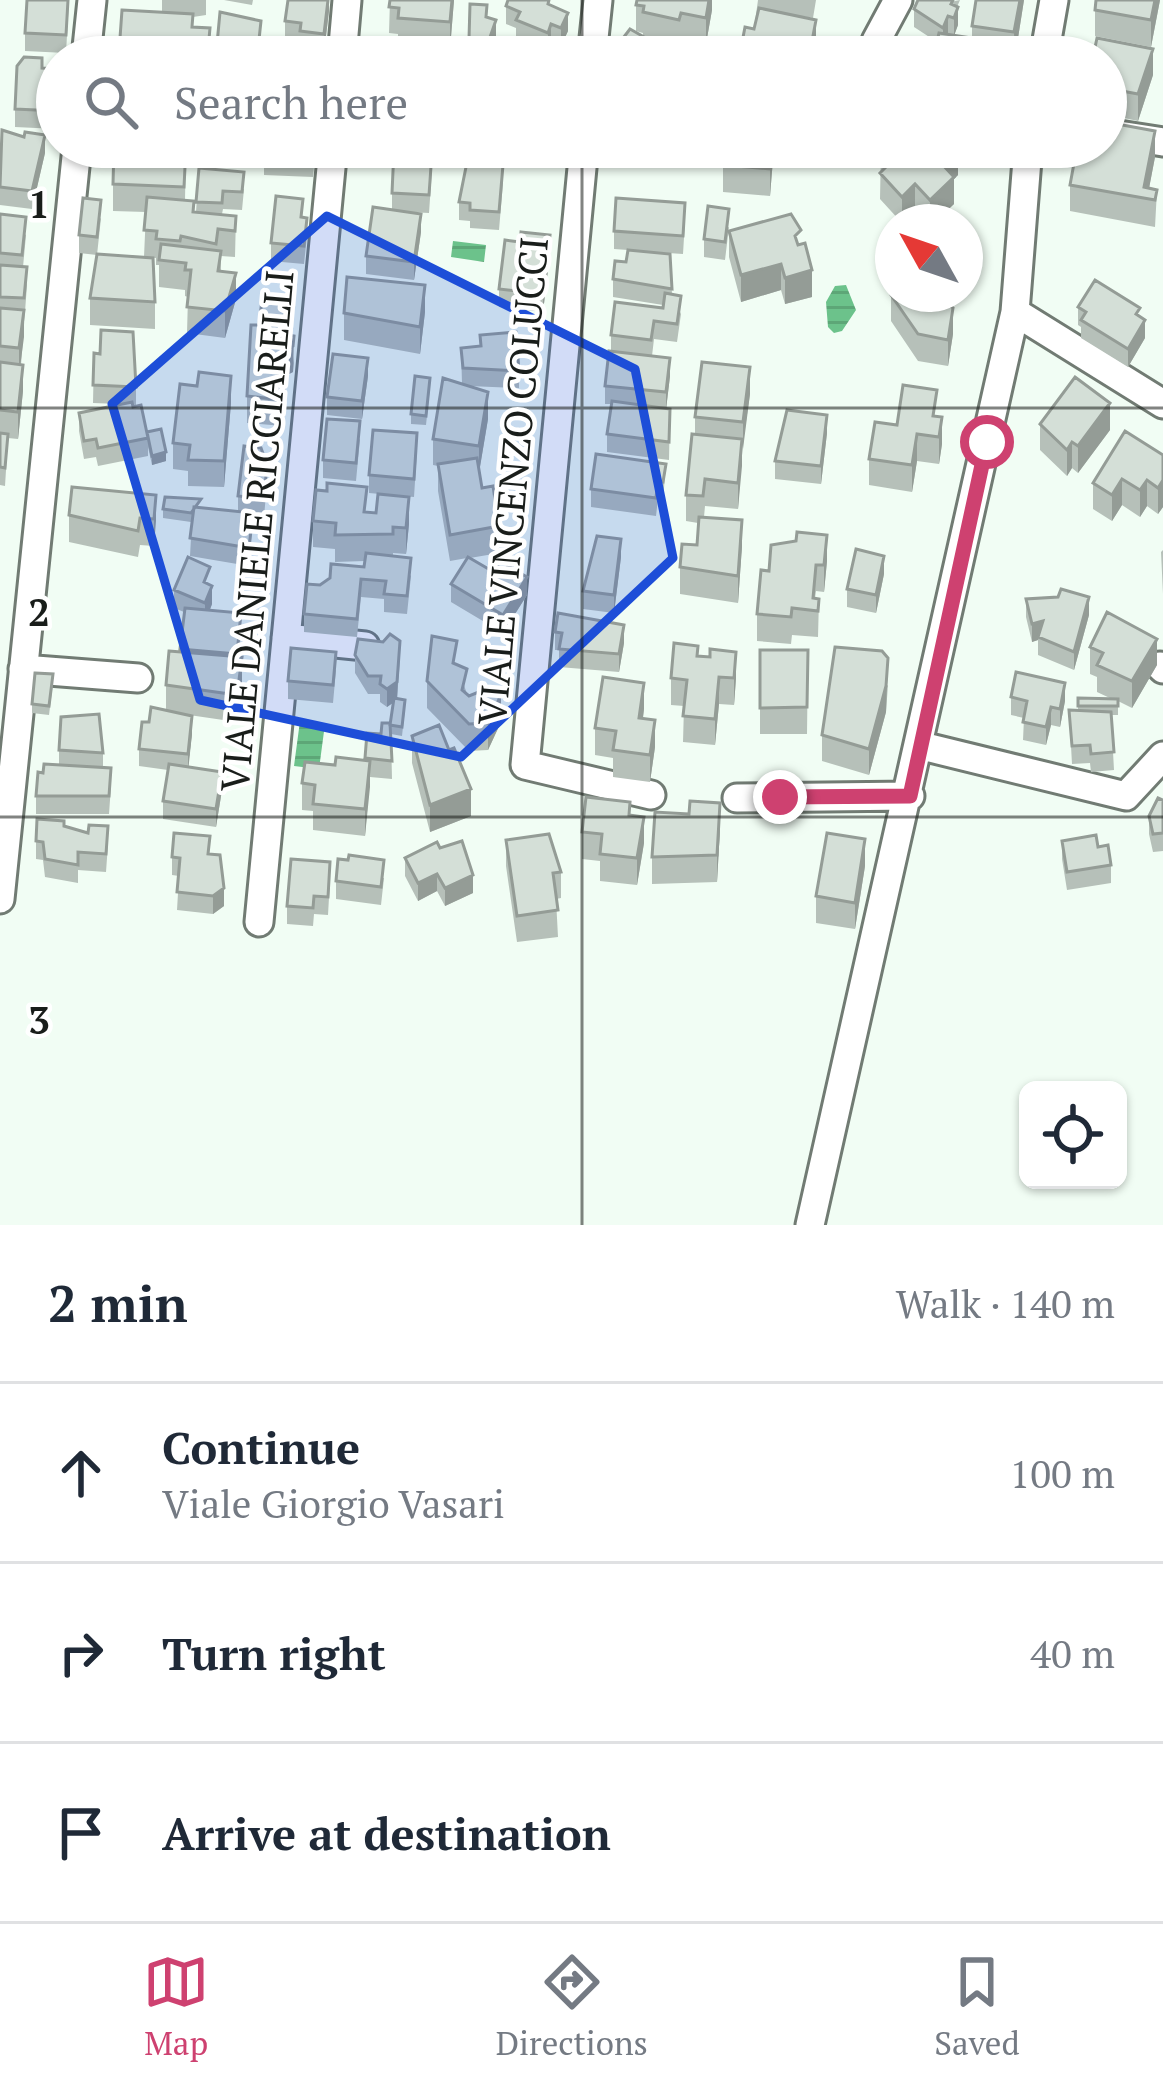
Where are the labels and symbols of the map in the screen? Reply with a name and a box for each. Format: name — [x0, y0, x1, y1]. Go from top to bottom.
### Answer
text: 1 — [28, 177, 50, 229]
north arrow — [875, 204, 983, 312]
street label: VIALE VINCENZO COLUCCI — [465, 235, 559, 727]
street label: VIALE DANIELE RICCIARELLI — [207, 268, 305, 794]
route start — [960, 415, 1014, 469]
text: 2 — [28, 585, 50, 637]
route end — [753, 770, 807, 824]
text: 3 — [28, 993, 50, 1045]

